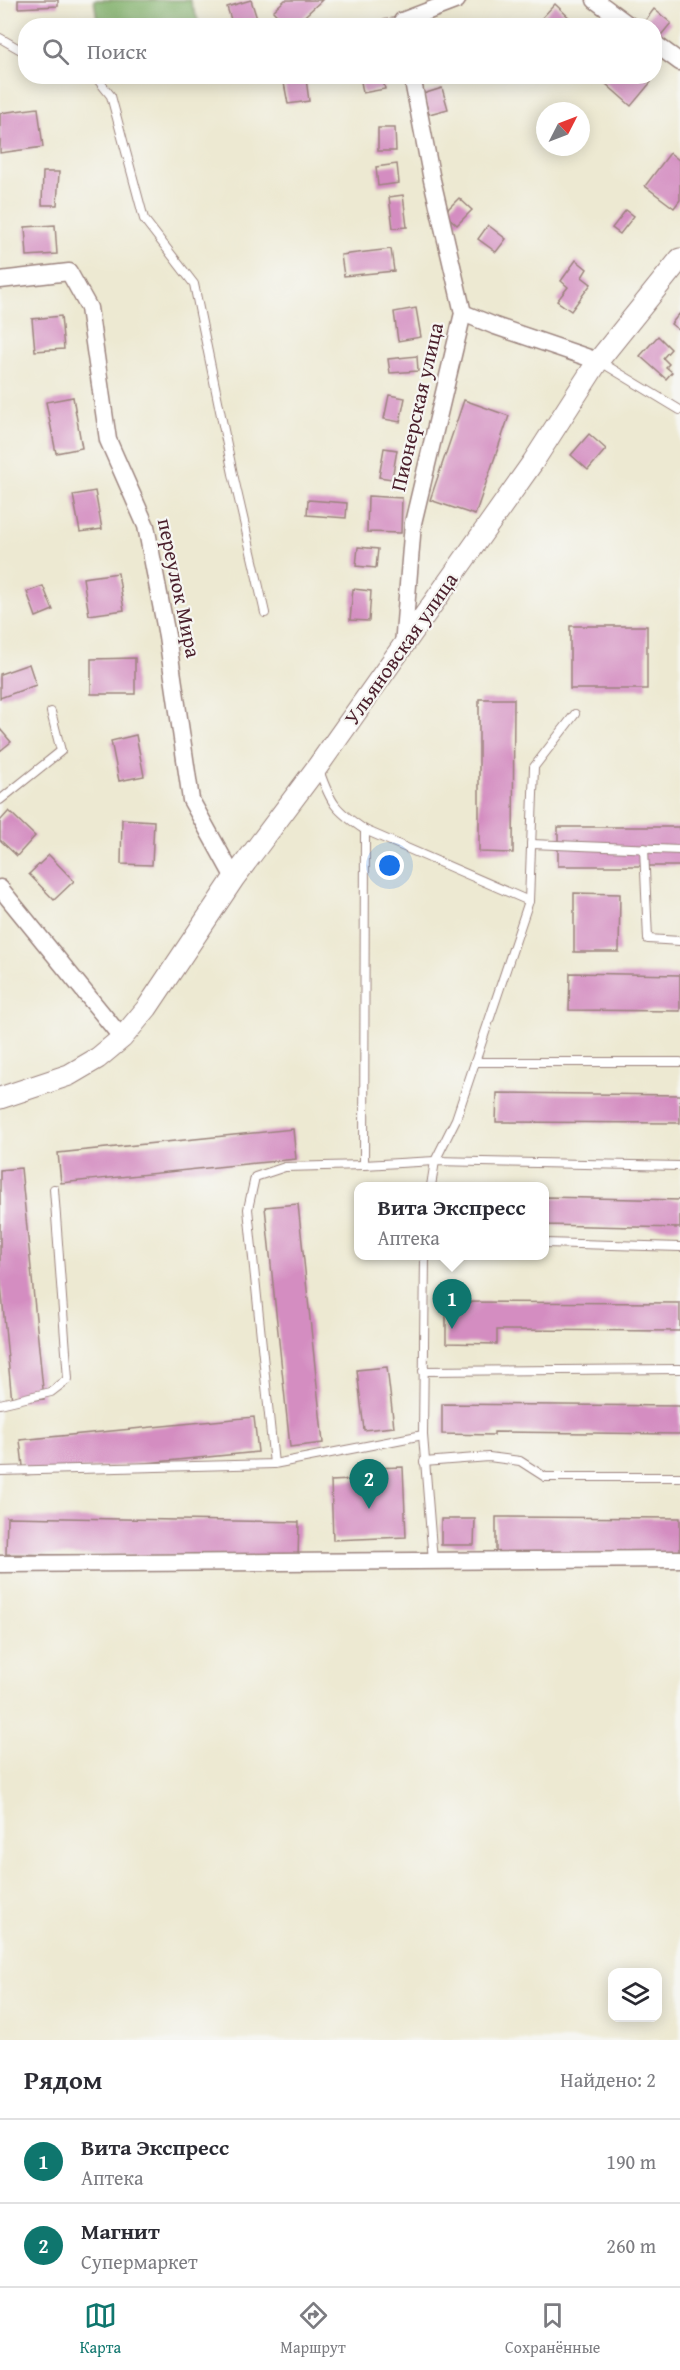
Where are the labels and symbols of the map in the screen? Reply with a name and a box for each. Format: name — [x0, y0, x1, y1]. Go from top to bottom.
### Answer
north arrow — [536, 102, 590, 156]
street label: Пионерская улица — [382, 319, 451, 494]
street label: переулок Мира — [150, 515, 209, 660]
street label: Ульяновская улица — [336, 566, 465, 731]
your location — [375, 851, 404, 880]
pin: 1 — [432, 1280, 472, 1329]
pin: 2 — [350, 1460, 388, 1509]

